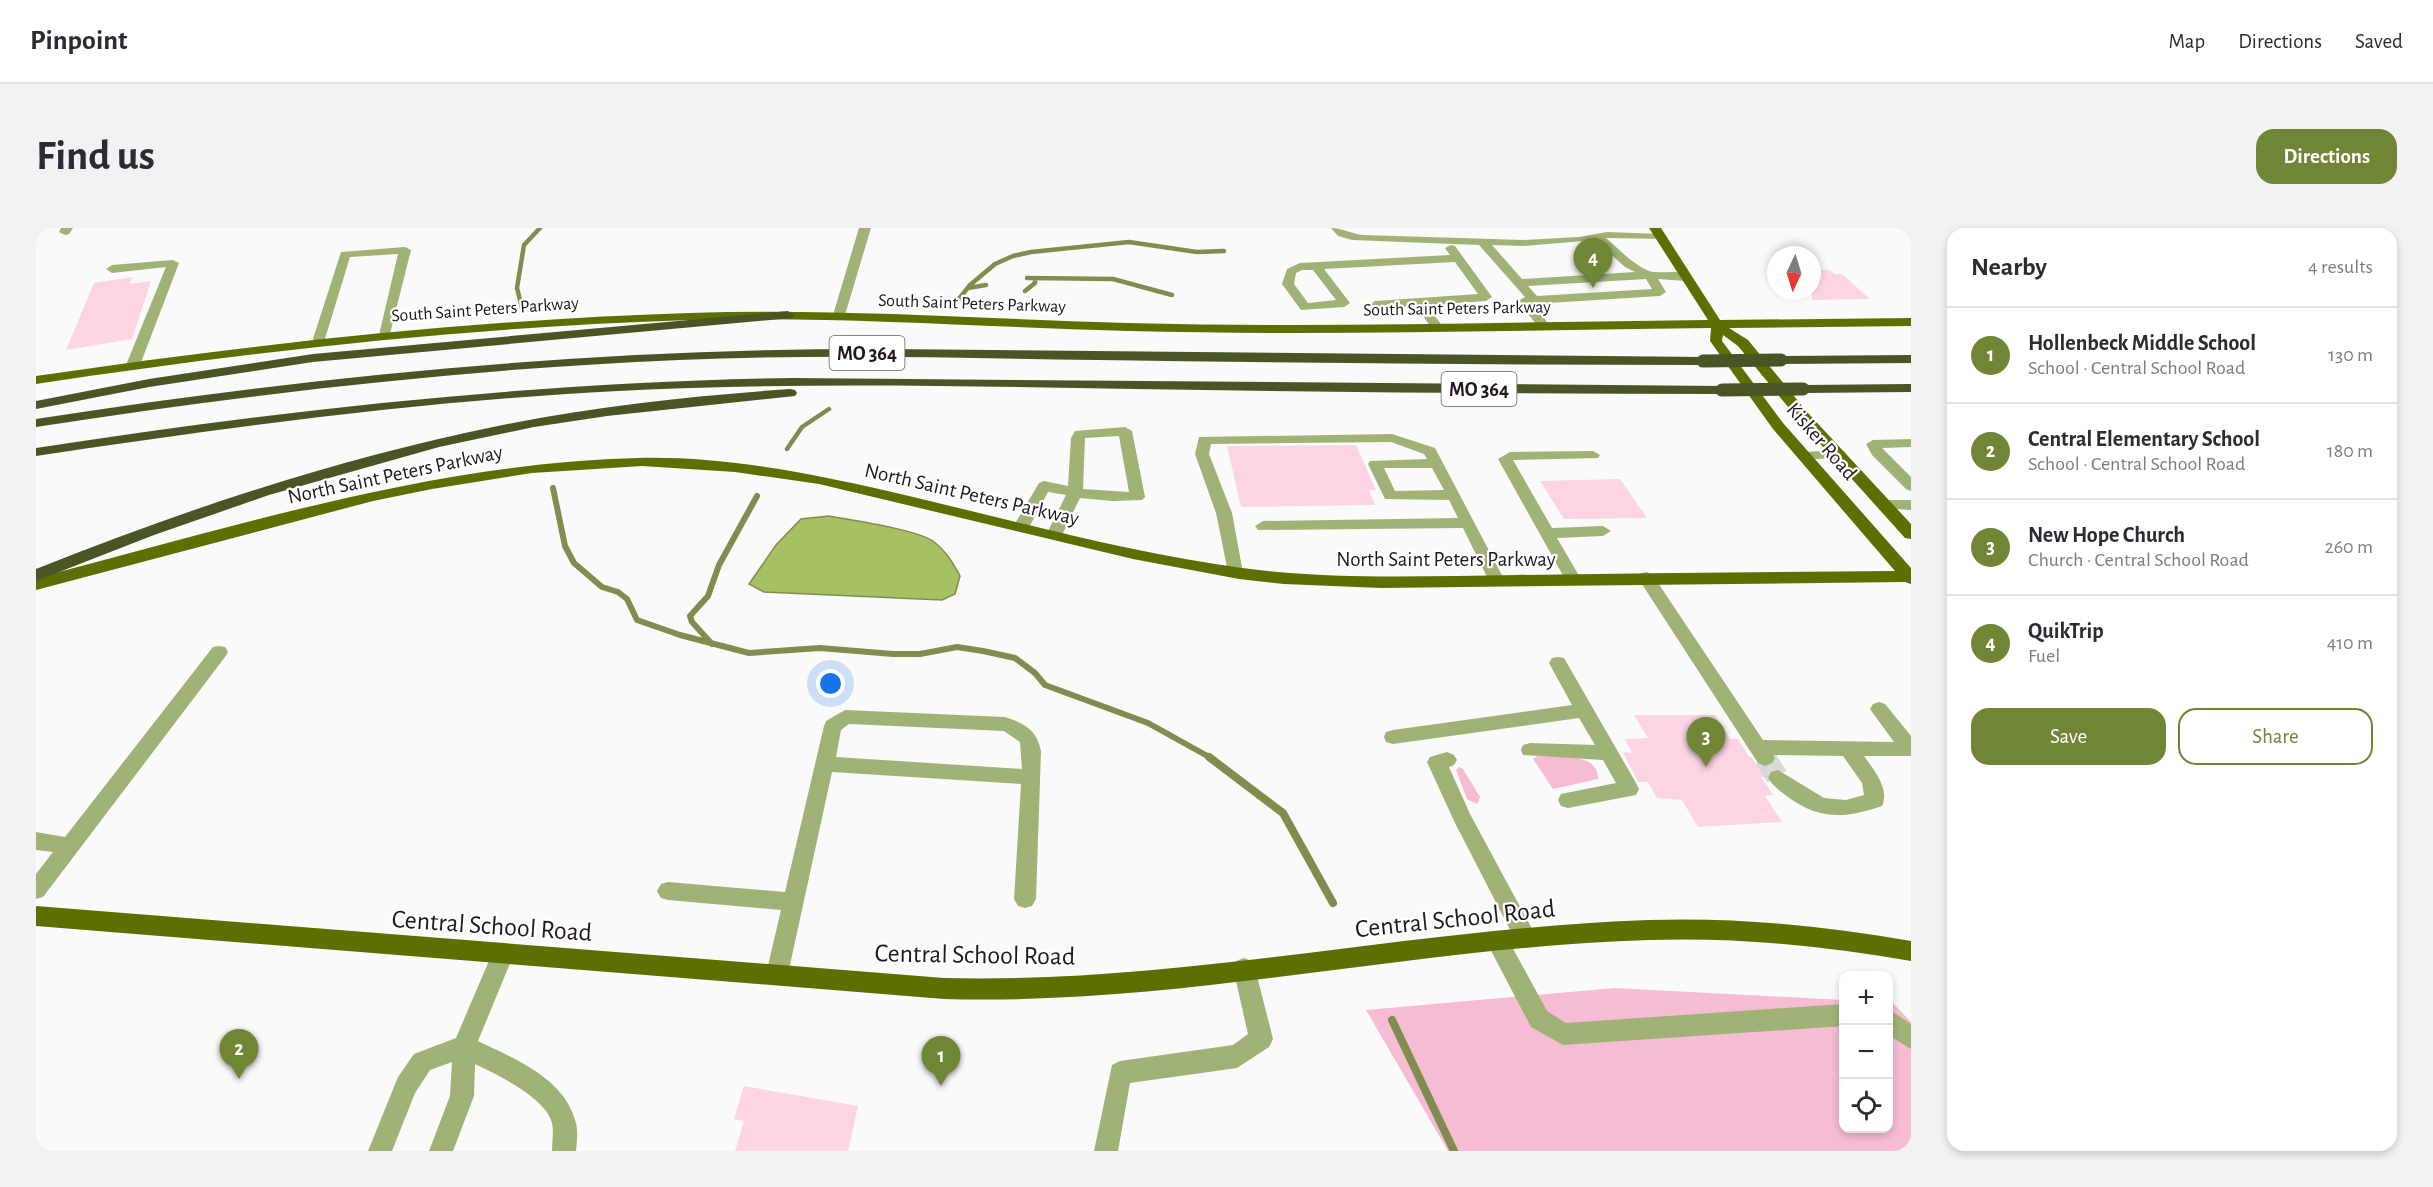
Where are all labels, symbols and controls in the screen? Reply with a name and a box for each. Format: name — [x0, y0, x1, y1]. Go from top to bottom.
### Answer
text: Pinpoint — [30, 27, 128, 55]
text: Map — [2169, 31, 2205, 52]
text: Directions — [2238, 31, 2322, 52]
text: Saved — [2355, 31, 2403, 52]
button: Directions — [2256, 129, 2397, 184]
text: Find us — [36, 135, 155, 177]
pin: 4 — [1574, 238, 1612, 288]
north arrow — [1767, 246, 1821, 300]
text: Nearby — [1971, 254, 2047, 280]
text: 4 results — [2308, 257, 2373, 277]
street label: South Saint Peters Parkway — [878, 292, 1066, 316]
street label: South Saint Peters Parkway — [391, 294, 580, 326]
street label: South Saint Peters Parkway — [1363, 298, 1551, 320]
text: Hollenbeck Middle School — [2028, 332, 2256, 354]
road number: MO 364 — [830, 336, 904, 370]
text: 1 — [1987, 345, 1994, 365]
text: 130 m — [2328, 345, 2373, 365]
text: School · Central School Road — [2028, 358, 2245, 378]
road number: MO 364 — [1442, 372, 1516, 406]
street label: Kisker Road — [1782, 398, 1861, 484]
text: Central Elementary School — [2028, 428, 2260, 450]
street label: North Saint Peters Parkway — [286, 441, 505, 508]
text: 2 — [1986, 441, 1995, 461]
text: 180 m — [2327, 441, 2373, 461]
text: School · Central School Road — [2028, 454, 2245, 474]
street label: North Saint Peters Parkway — [863, 460, 1081, 529]
text: New Hope Church — [2028, 524, 2185, 546]
text: 3 — [1986, 537, 1995, 557]
text: 260 m — [2325, 537, 2373, 557]
street label: North Saint Peters Parkway — [1336, 549, 1556, 570]
text: Church · Central School Road — [2028, 550, 2249, 570]
text: QuikTrip — [2028, 620, 2104, 642]
text: 4 — [1985, 633, 1996, 653]
text: 410 m — [2327, 633, 2373, 653]
text: Fuel — [2028, 646, 2060, 666]
your location — [816, 669, 845, 698]
button: Save — [1971, 708, 2166, 765]
button: Share — [2178, 708, 2373, 765]
pin: 3 — [1686, 718, 1726, 767]
street label: Central School Road — [1354, 896, 1556, 942]
street label: Central School Road — [391, 906, 593, 946]
street label: Central School Road — [874, 940, 1076, 970]
map controls — [1839, 971, 1893, 1133]
button: + — [1839, 971, 1893, 1025]
button: − — [1839, 1025, 1893, 1079]
pin: 2 — [220, 1030, 258, 1079]
pin: 1 — [922, 1036, 960, 1086]
button: locate — [1839, 1079, 1893, 1133]

